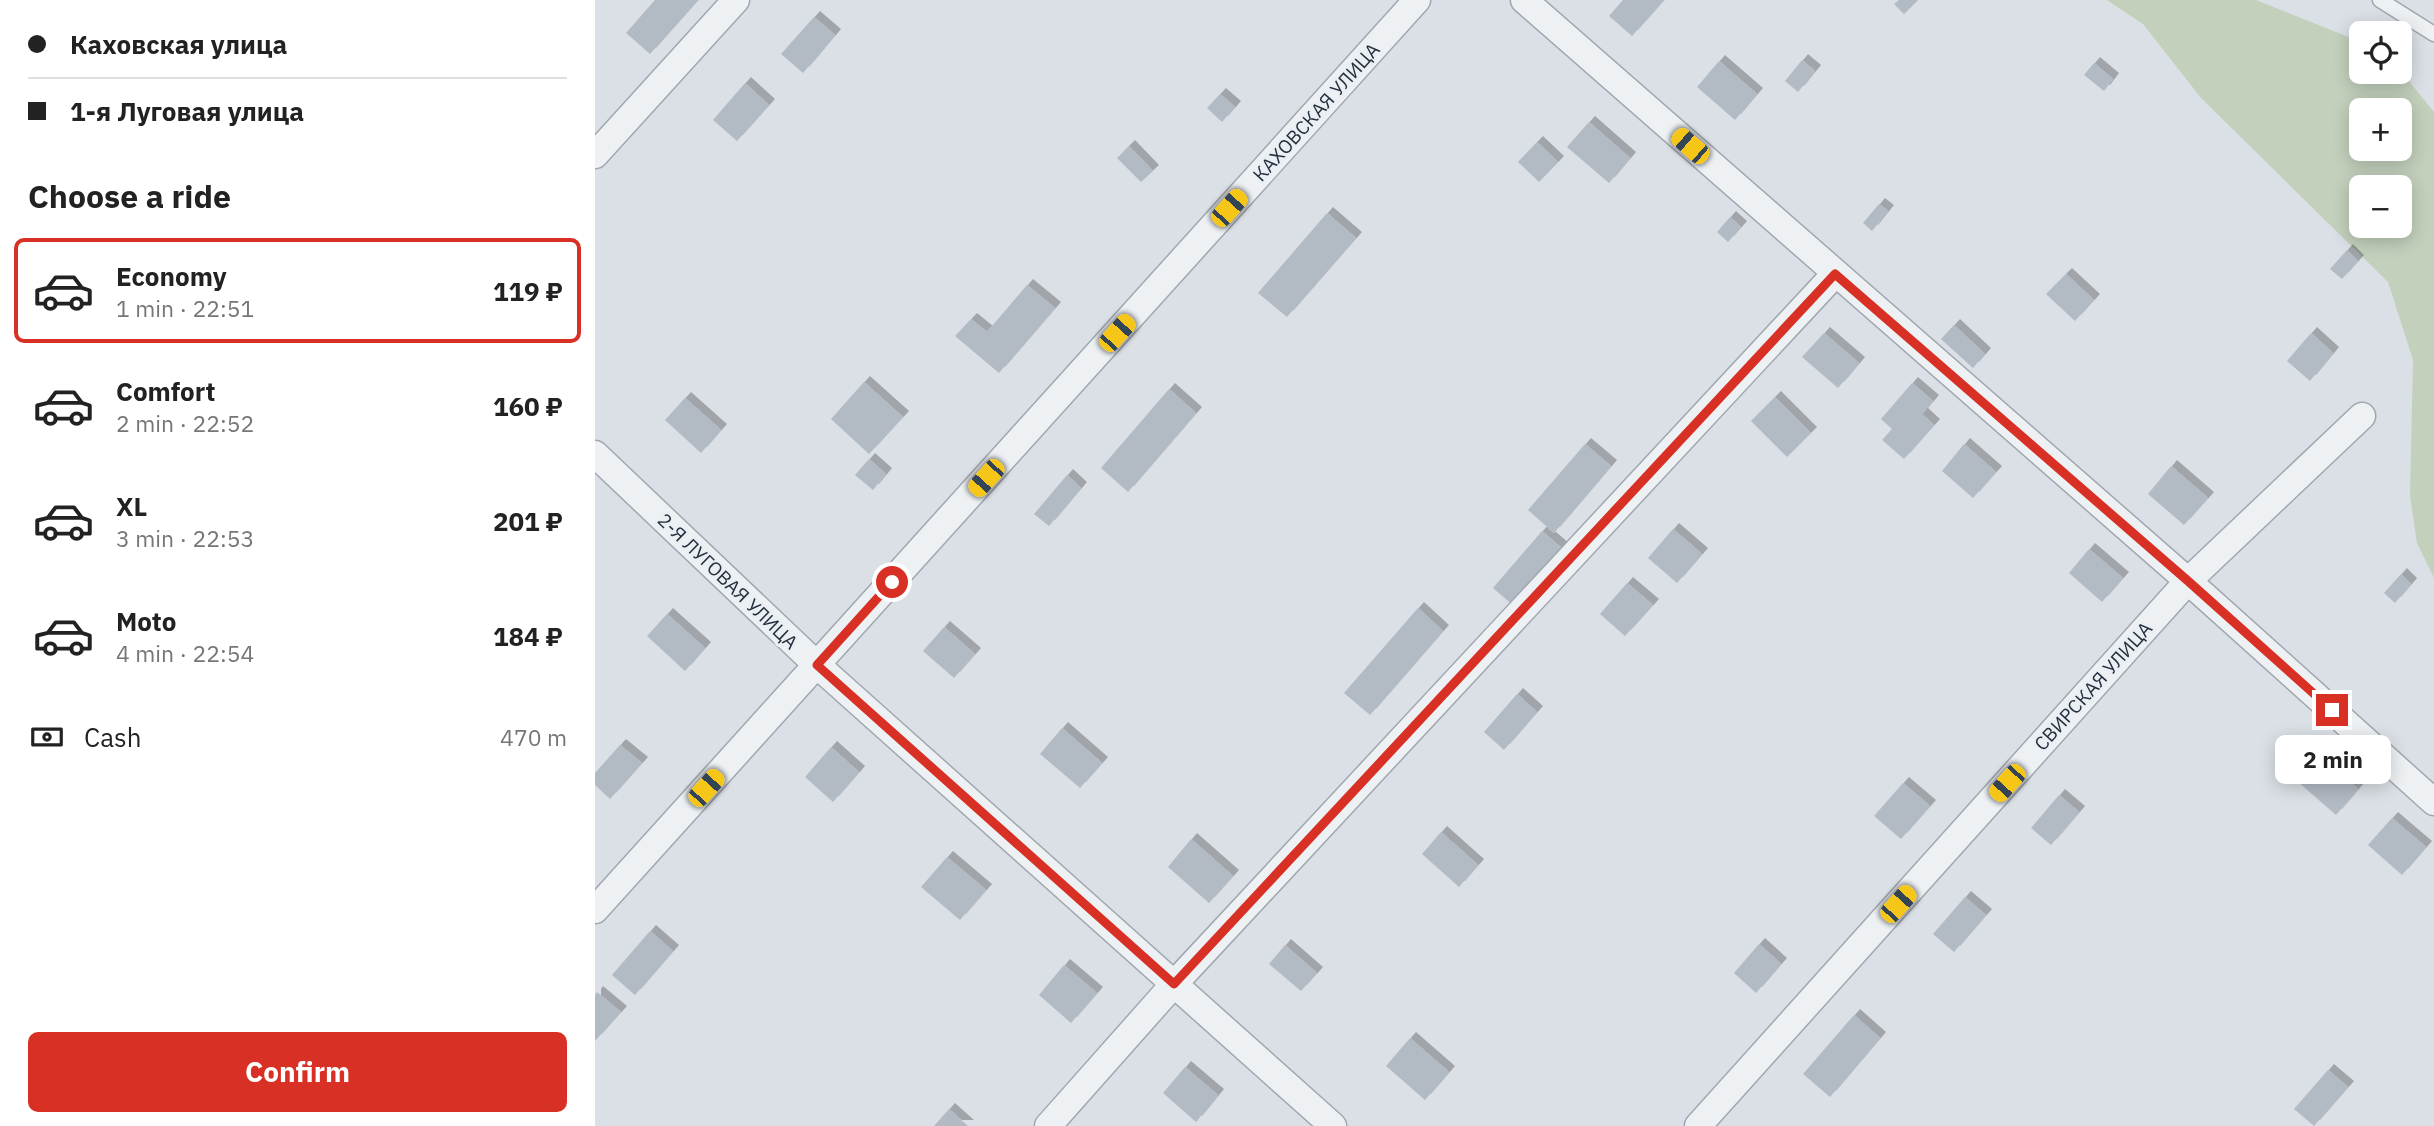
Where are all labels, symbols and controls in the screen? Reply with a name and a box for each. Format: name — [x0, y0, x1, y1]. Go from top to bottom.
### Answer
map controls — [2349, 21, 2412, 238]
button: locate — [2349, 21, 2412, 84]
text: Каховская улица — [70, 27, 287, 61]
street label: КАХОВСКАЯ УЛИЦА — [1247, 38, 1385, 186]
text: 1-я Луговая улица — [70, 94, 304, 128]
button: + — [2349, 98, 2412, 161]
car — [1668, 124, 1713, 168]
text: Choose a ride — [28, 175, 231, 217]
button: − — [2349, 175, 2412, 238]
car — [1208, 185, 1251, 231]
icon: car — [32, 259, 95, 322]
text: Economy — [116, 259, 227, 293]
text: 119 ₽ — [493, 274, 563, 308]
text: 1 min · 22:51 — [116, 293, 254, 323]
car — [1096, 310, 1139, 356]
icon: car — [32, 374, 95, 437]
text: Comfort — [116, 374, 215, 408]
text: 160 ₽ — [493, 389, 563, 423]
text: 2 min · 22:52 — [116, 408, 254, 438]
car — [965, 455, 1008, 501]
icon: car — [32, 489, 95, 552]
text: XL — [116, 489, 147, 523]
text: 201 ₽ — [493, 504, 563, 538]
street label: 2-Я ЛУГОВАЯ УЛИЦА — [653, 508, 803, 654]
text: 3 min · 22:53 — [116, 523, 254, 553]
route start — [876, 566, 908, 598]
icon: car — [32, 604, 95, 667]
text: Moto — [116, 604, 176, 638]
street label: СВИРСКАЯ УЛИЦА — [2029, 617, 2157, 755]
text: 184 ₽ — [493, 619, 563, 653]
text: 4 min · 22:54 — [116, 638, 254, 668]
route end — [2316, 694, 2348, 726]
icon: cash — [28, 718, 66, 756]
text: Cash — [84, 720, 141, 754]
text: 470 m — [500, 722, 567, 752]
callout: 2 min — [2274, 734, 2390, 784]
text: 2 min — [2303, 744, 2363, 774]
car — [1986, 760, 2029, 806]
car — [685, 765, 728, 811]
car — [1877, 881, 1920, 927]
button: Confirm — [28, 1032, 567, 1112]

